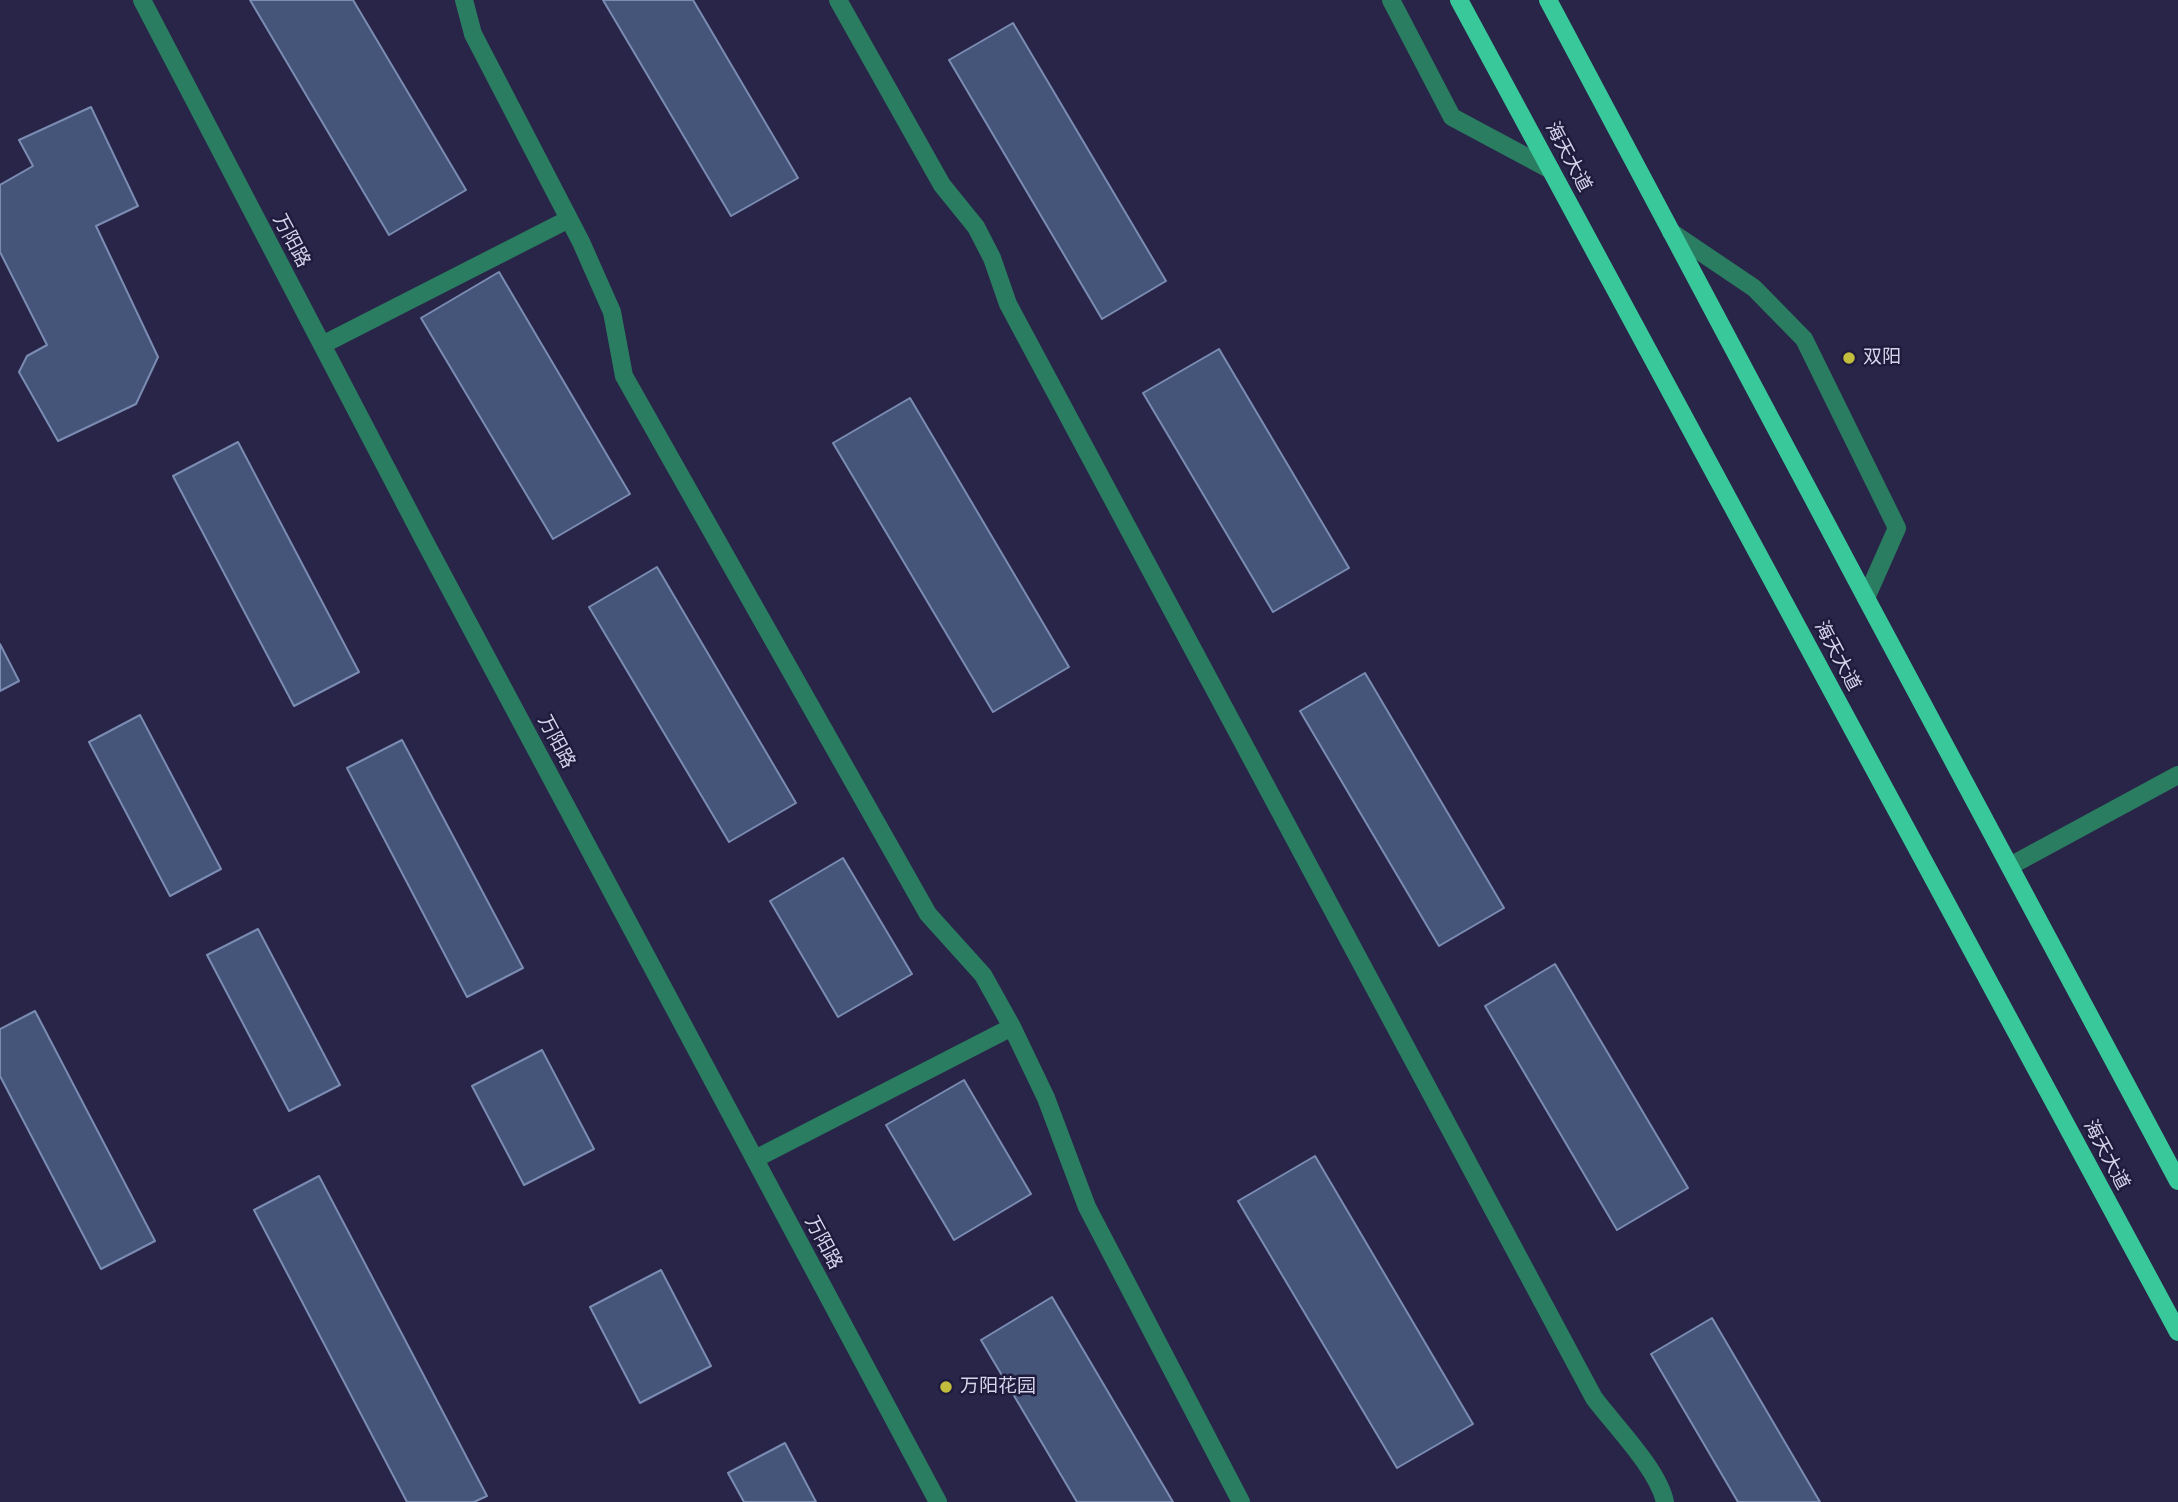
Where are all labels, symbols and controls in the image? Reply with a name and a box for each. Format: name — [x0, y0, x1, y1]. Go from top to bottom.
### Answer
street label: 海天大道 — [1540, 118, 1596, 196]
street label: 万阳路 — [268, 210, 314, 272]
place label: 双阳 — [1863, 347, 1901, 369]
marker: 双阳 — [1841, 350, 1857, 366]
street label: 海天大道 — [1809, 617, 1865, 695]
street label: 万阳路 — [533, 711, 579, 773]
street label: 海天大道 — [2078, 1116, 2134, 1194]
street label: 万阳路 — [800, 1212, 846, 1274]
place label: 万阳花园 — [960, 1376, 1036, 1398]
marker: 万阳花园 — [938, 1379, 954, 1395]

